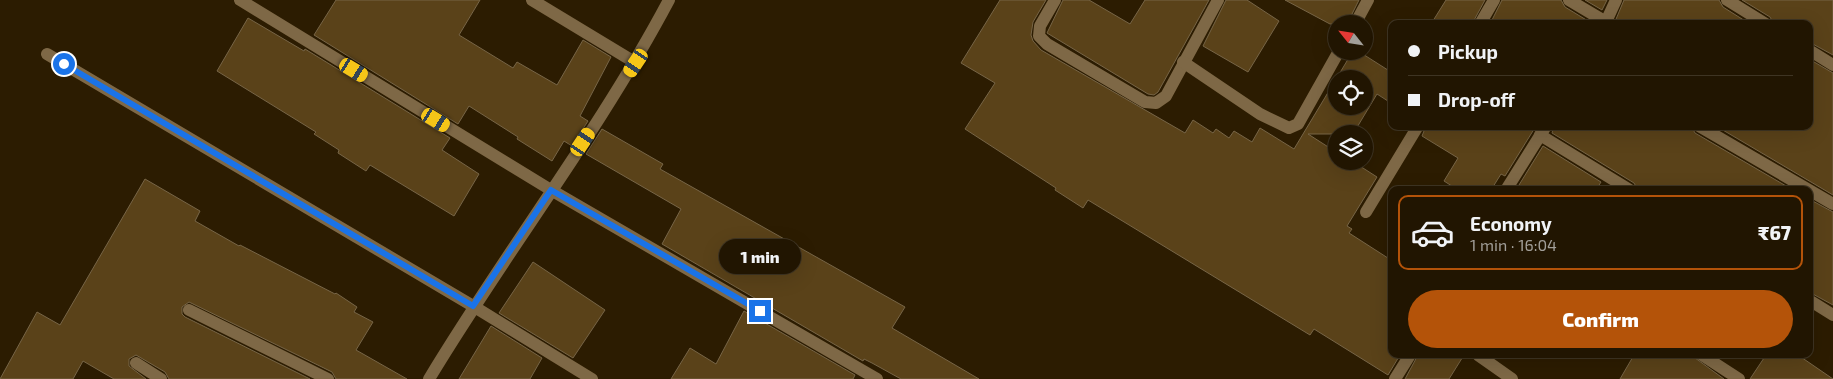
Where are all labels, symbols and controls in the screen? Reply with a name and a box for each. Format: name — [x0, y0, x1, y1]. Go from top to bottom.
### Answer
north arrow — [1328, 15, 1372, 60]
map controls — [1328, 15, 1373, 170]
text: Pickup — [1438, 40, 1498, 63]
car — [621, 46, 650, 80]
route start — [53, 53, 75, 75]
car — [337, 56, 370, 84]
button: locate — [1328, 70, 1373, 115]
text: Drop-off — [1438, 88, 1515, 111]
car — [419, 106, 452, 134]
car — [568, 125, 597, 159]
button: layers — [1328, 125, 1373, 170]
icon: car — [1410, 210, 1455, 255]
text: Economy — [1470, 212, 1552, 235]
text: ₹67 — [1758, 221, 1791, 244]
text: 1 min · 16:04 — [1470, 235, 1557, 254]
callout: 1 min — [719, 238, 801, 274]
text: 1 min — [740, 247, 780, 266]
button: Confirm — [1408, 290, 1793, 348]
route end — [749, 300, 771, 322]

